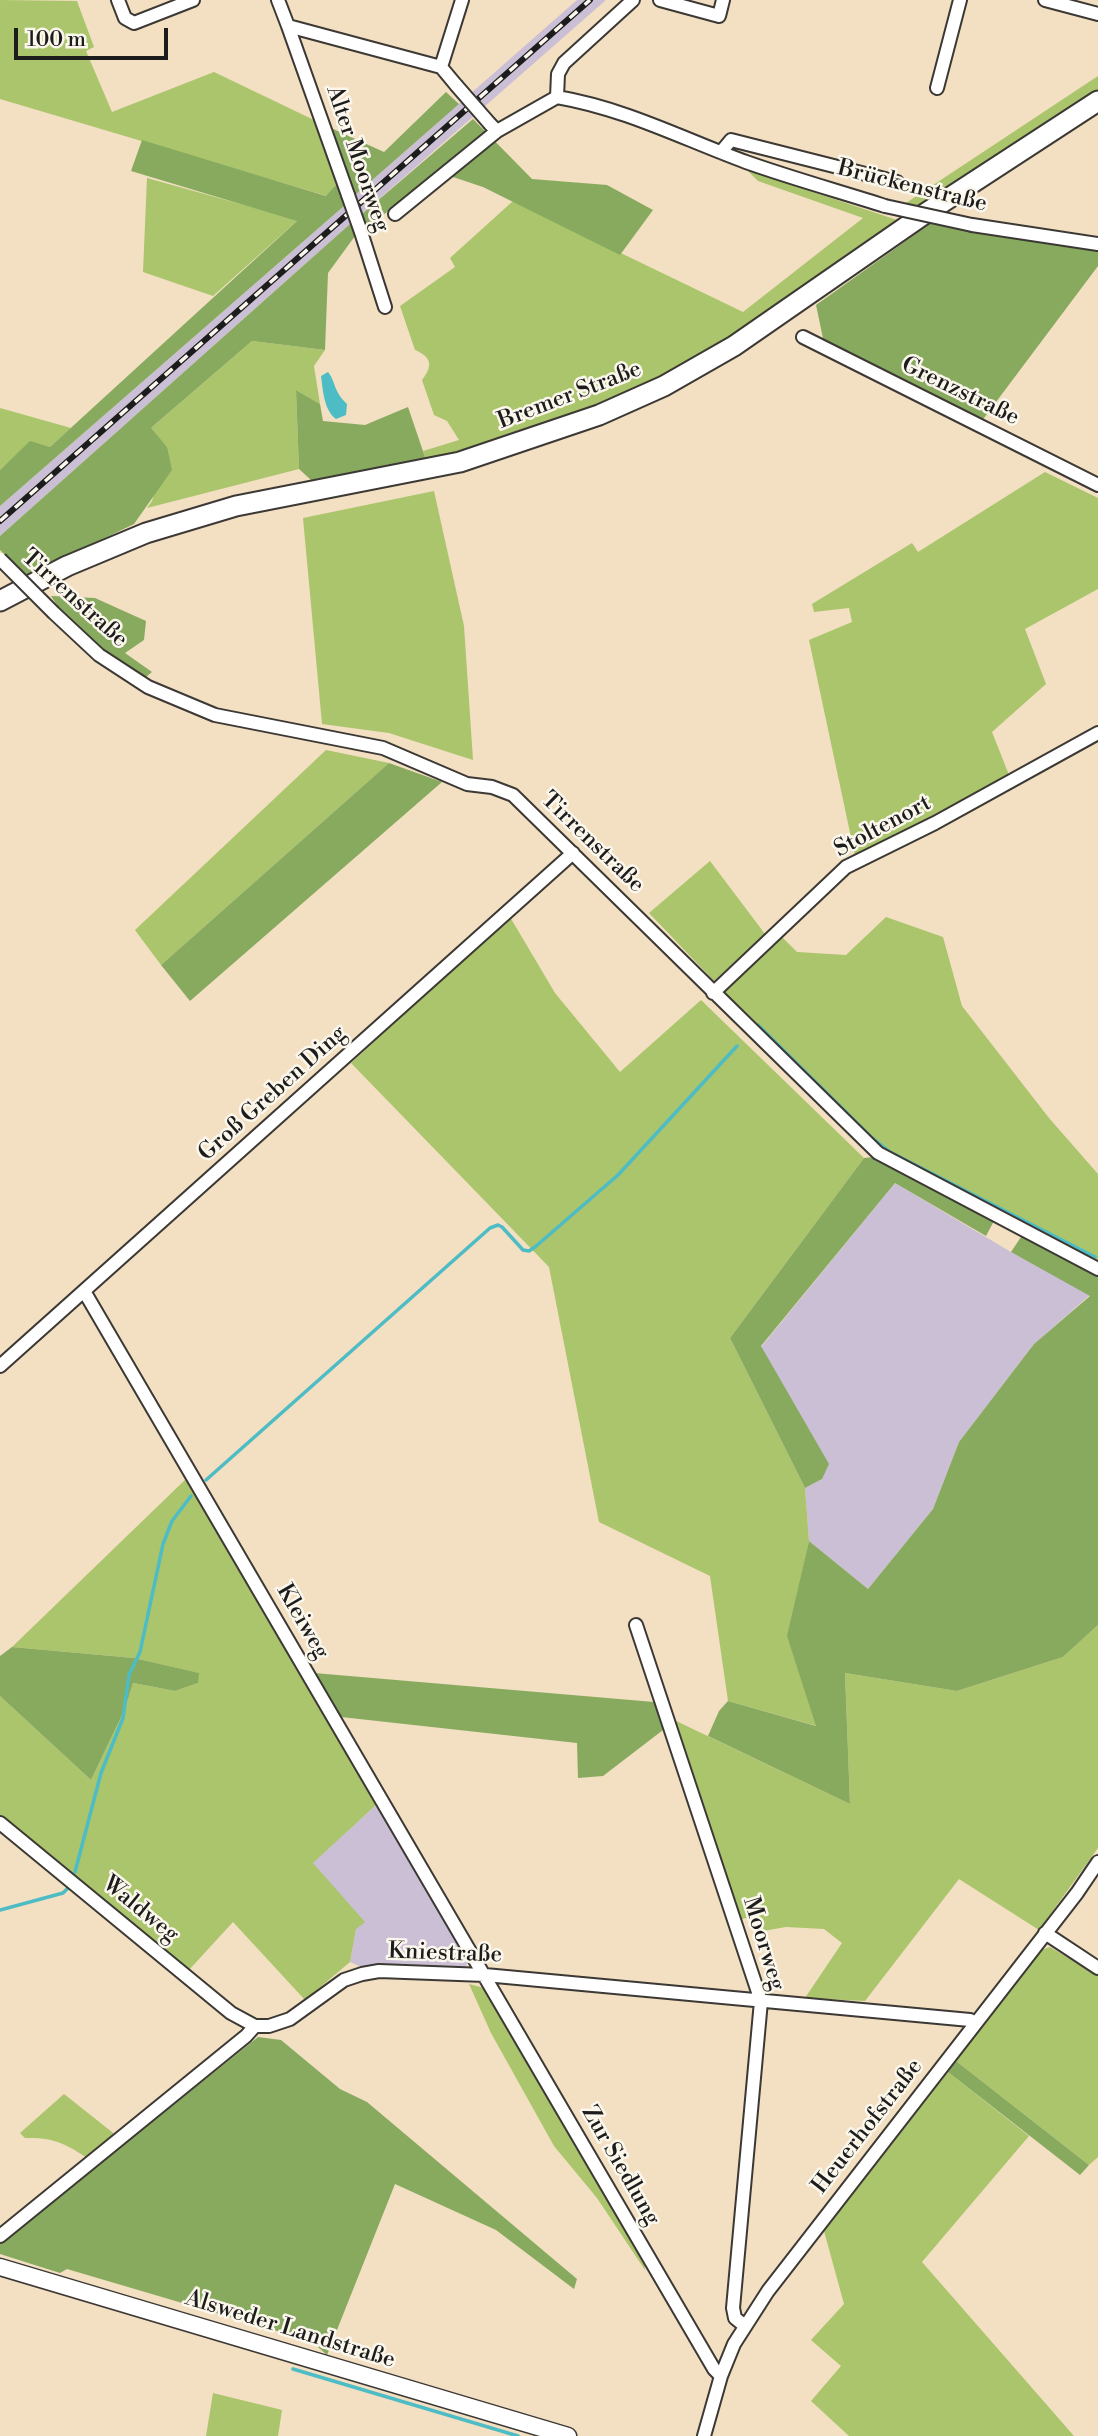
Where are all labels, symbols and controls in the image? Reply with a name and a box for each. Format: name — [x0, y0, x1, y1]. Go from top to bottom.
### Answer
scale bar — [18, 14, 172, 58]
text: 100 m — [27, 27, 86, 53]
street label: Alter Moorweg — [319, 82, 395, 236]
street label: Brückenstraße — [834, 155, 990, 219]
street label: Grenzstraße — [897, 352, 1023, 432]
street label: Bremer Straße — [494, 356, 646, 436]
street label: Tirrenstraße — [15, 544, 133, 654]
street label: Tirrenstraße — [534, 787, 650, 899]
street label: Stoltenort — [830, 790, 936, 864]
street label: Groß Greben Ding — [193, 1020, 353, 1168]
street label: Kleiweg — [270, 1580, 334, 1664]
street label: Waldweg — [96, 1871, 184, 1949]
street label: Moorweg — [736, 1894, 790, 1994]
street label: Kniestraße — [388, 1938, 502, 1970]
street label: Heuerhofstraße — [807, 2054, 929, 2200]
street label: Zur Siedlung — [575, 2101, 665, 2231]
street label: Alsweder Landstraße — [182, 2285, 398, 2375]

